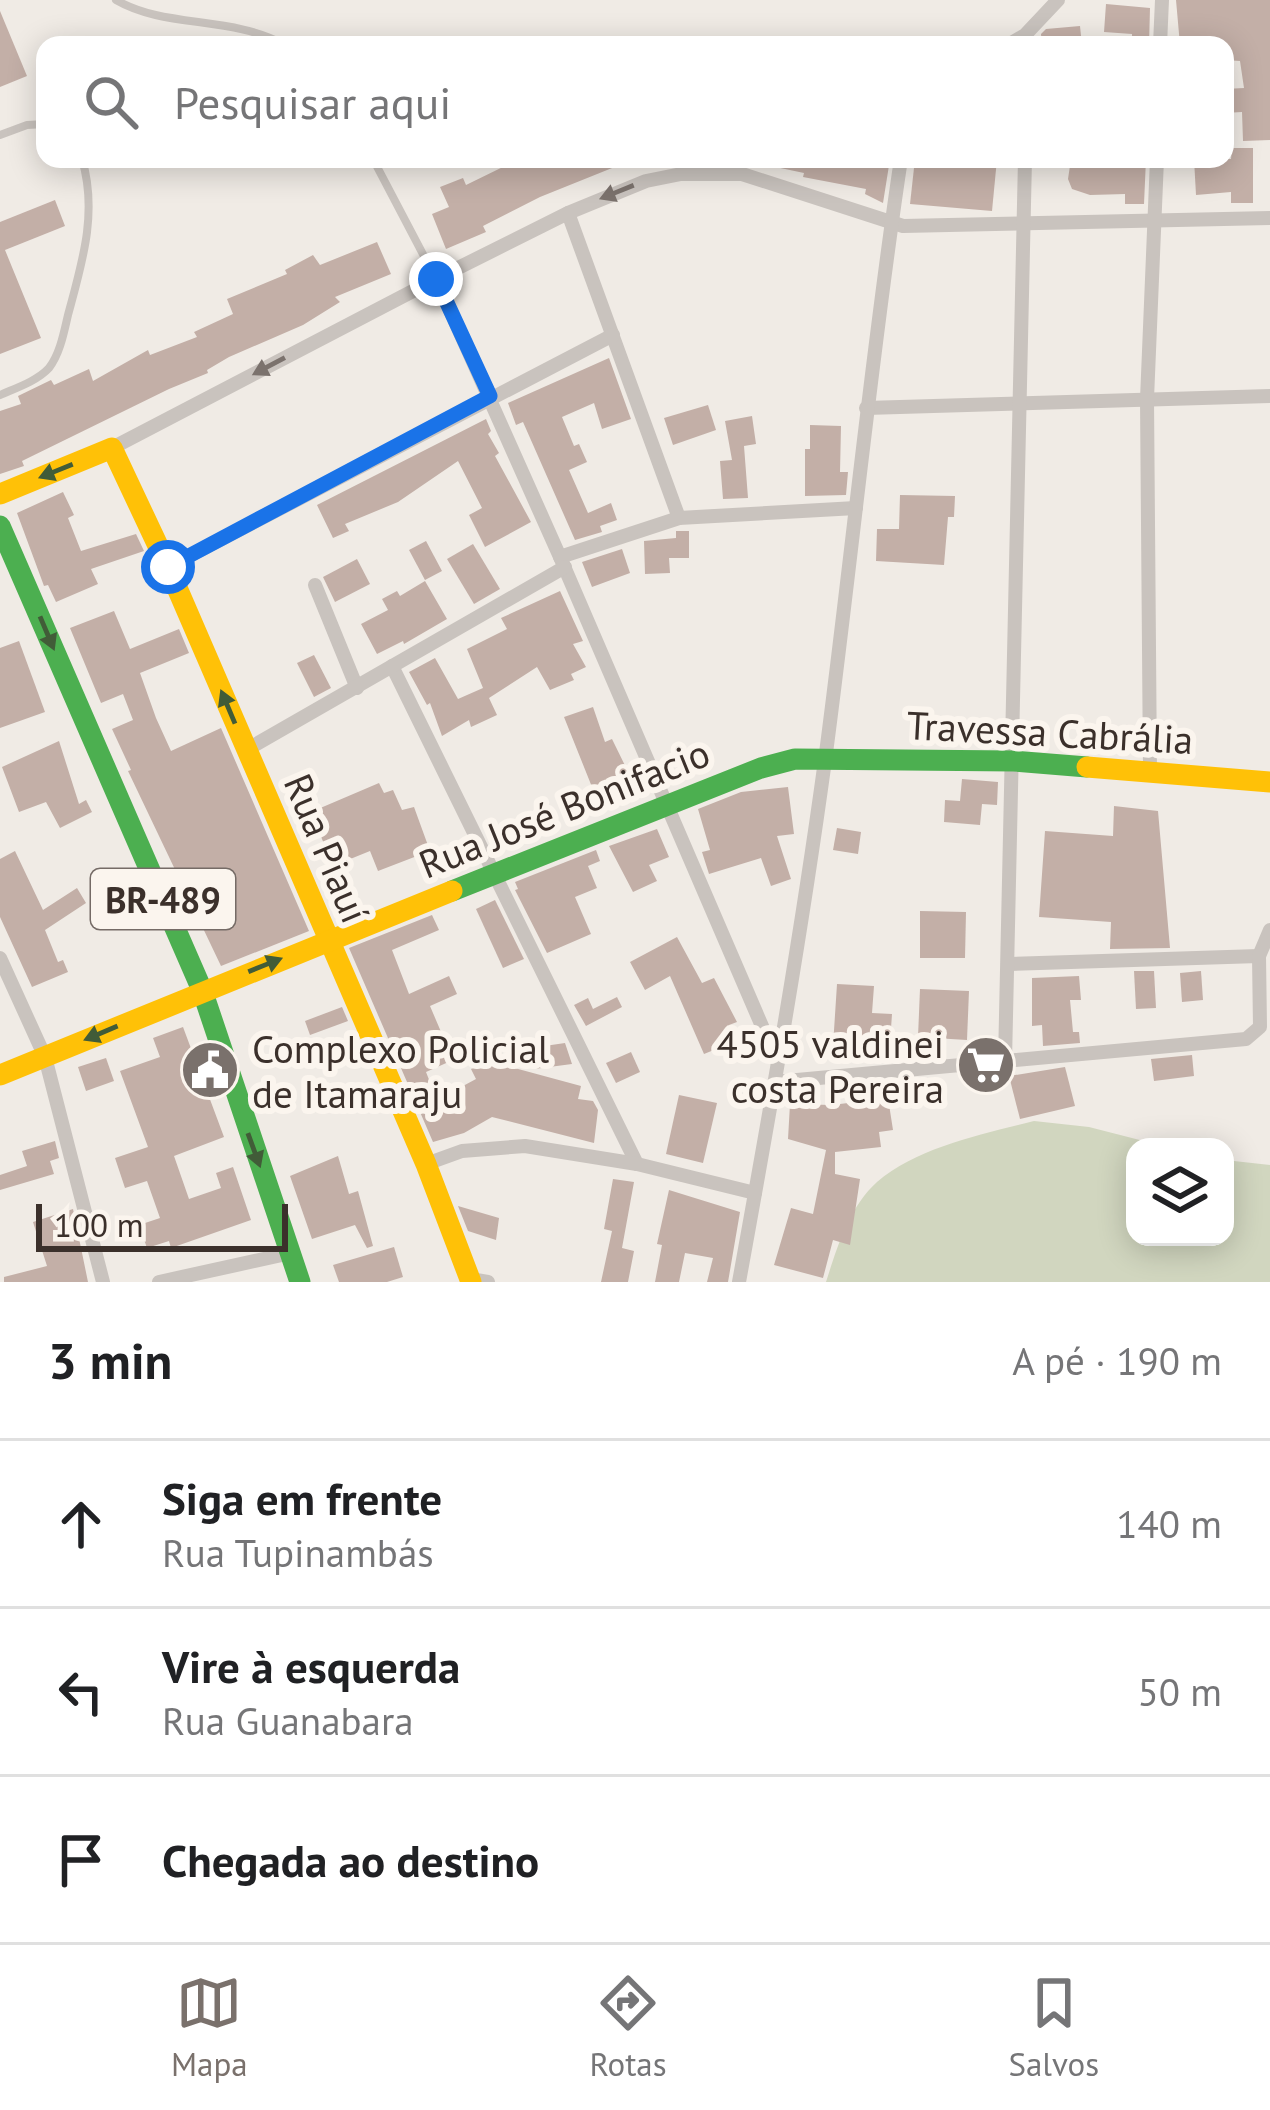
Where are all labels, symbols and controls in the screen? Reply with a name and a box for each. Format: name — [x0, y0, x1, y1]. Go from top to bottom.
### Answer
search box — [36, 36, 1234, 168]
icon: search — [78, 69, 144, 135]
text: Pesquisar aqui — [174, 73, 451, 131]
one-way arrow — [599, 183, 635, 202]
route end — [409, 252, 463, 306]
one-way arrow — [251, 356, 286, 376]
one-way arrow — [38, 462, 74, 481]
route start — [141, 540, 195, 594]
one-way arrow — [38, 615, 58, 650]
one-way arrow — [217, 689, 237, 724]
street label: Travessa Cabrália — [905, 699, 1195, 765]
street label: Rua José Bonifacio — [411, 727, 717, 889]
street label: Rua Piauí — [273, 766, 381, 930]
road number: BR-489 — [91, 869, 235, 929]
one-way arrow — [247, 955, 283, 974]
place label: 4505 valdinei costa Pereira — [717, 1018, 944, 1114]
place label: Complexo Policial de Itamaraju — [252, 1023, 550, 1119]
one-way arrow — [83, 1024, 119, 1043]
supermarket icon: 4505 valdinei costa Pereira — [955, 1034, 1017, 1096]
public building icon: Complexo Policial de Itamaraju — [179, 1039, 241, 1101]
one-way arrow — [246, 1133, 264, 1169]
map controls — [1126, 1138, 1234, 1246]
button: layers — [1126, 1138, 1234, 1246]
scale bar — [36, 1198, 288, 1251]
text: 100 m — [54, 1203, 144, 1246]
text: 3 min — [48, 1327, 172, 1393]
text: A pé · 190 m — [1012, 1335, 1222, 1386]
text: Siga em frente — [162, 1469, 442, 1527]
icon: ahead — [48, 1491, 114, 1557]
text: 140 m — [1116, 1498, 1222, 1549]
text: Rua Tupinambás — [162, 1527, 434, 1578]
text: Vire à esquerda — [162, 1637, 460, 1695]
icon: left — [48, 1659, 114, 1725]
text: 50 m — [1137, 1666, 1222, 1717]
text: Rua Guanabara — [162, 1695, 414, 1746]
icon: arrive — [48, 1827, 114, 1893]
text: Chegada ao destino — [162, 1831, 539, 1889]
tab: Mapa — [171, 1970, 248, 2085]
tab: Rotas — [589, 1970, 667, 2085]
tab: Salvos — [1008, 1970, 1099, 2085]

